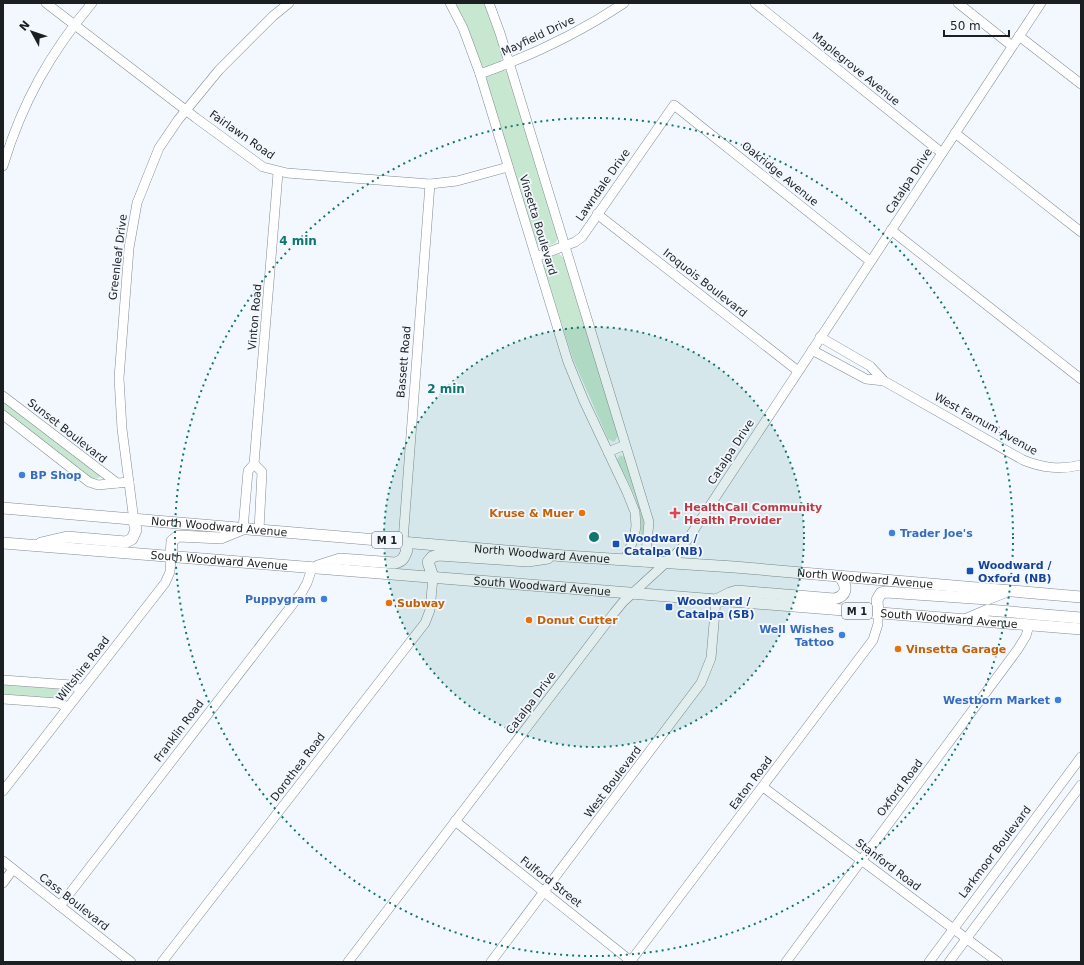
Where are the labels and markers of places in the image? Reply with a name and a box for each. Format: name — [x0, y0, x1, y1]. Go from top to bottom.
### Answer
place label: BP Shop — [30, 469, 82, 482]
marker: BP Shop — [17, 470, 27, 480]
place label: HealthCall Community Health Provider — [684, 501, 822, 527]
place label: Kruse & Muer — [489, 507, 575, 520]
marker: HealthCall Community Health Provider — [669, 507, 681, 519]
marker: Kruse & Muer — [577, 508, 587, 518]
place label: Trader Joe's — [900, 527, 973, 540]
marker: Trader Joe's — [887, 528, 897, 538]
centre of rings — [587, 530, 601, 544]
place label: Woodward / Catalpa (NB) — [624, 532, 703, 558]
marker: Woodward / Catalpa (NB) — [611, 539, 621, 549]
place label: Woodward / Oxford (NB) — [978, 559, 1052, 585]
marker: Woodward / Oxford (NB) — [965, 566, 975, 576]
place label: Puppygram — [245, 593, 316, 606]
marker: Puppygram — [319, 594, 329, 604]
place label: Woodward / Catalpa (SB) — [677, 595, 754, 621]
place label: Subway — [397, 597, 445, 610]
marker: Subway — [384, 598, 394, 608]
marker: Woodward / Catalpa (SB) — [664, 602, 674, 612]
place label: Donut Cutter — [537, 614, 618, 627]
marker: Donut Cutter — [524, 615, 534, 625]
place label: Well Wishes Tattoo — [759, 623, 834, 649]
marker: Well Wishes Tattoo — [837, 630, 847, 640]
place label: Vinsetta Garage — [906, 643, 1006, 656]
marker: Vinsetta Garage — [893, 644, 903, 654]
place label: Westborn Market — [943, 694, 1050, 707]
marker: Westborn Market — [1053, 695, 1063, 705]

